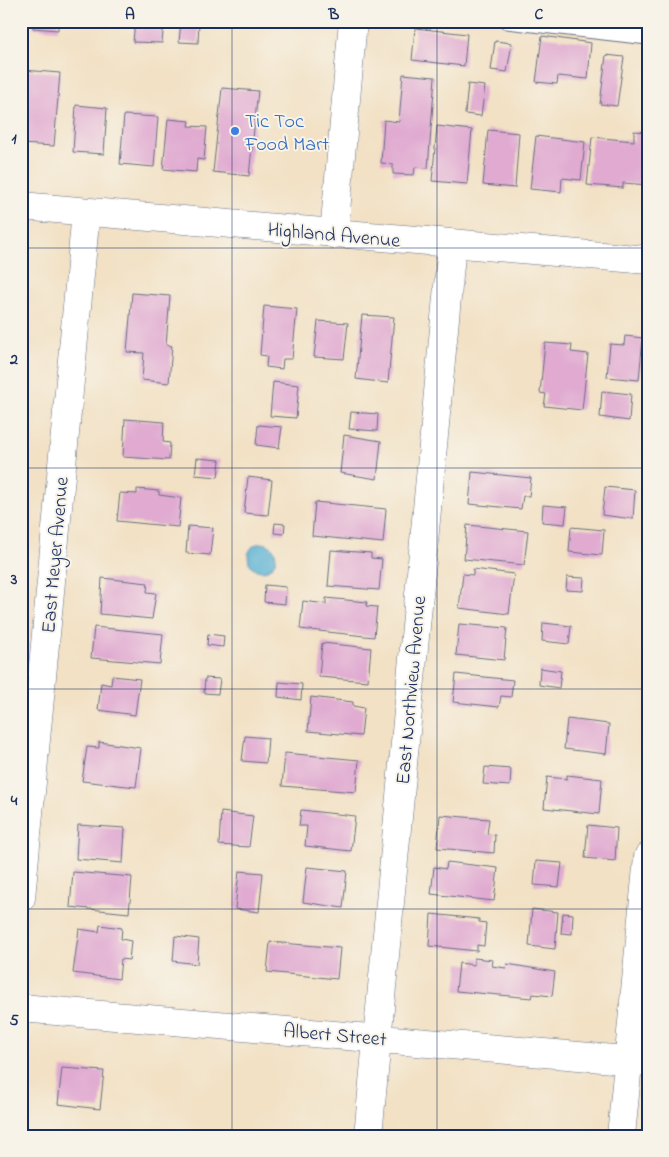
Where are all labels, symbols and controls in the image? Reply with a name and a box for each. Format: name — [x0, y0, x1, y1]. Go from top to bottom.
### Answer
text: A — [125, 3, 135, 27]
text: B — [328, 3, 340, 27]
text: C — [535, 3, 544, 27]
place label: Tic Toc Food Mart — [244, 108, 329, 160]
marker: Tic Toc Food Mart — [229, 125, 241, 137]
text: 1 — [11, 127, 17, 151]
street label: Highland Avenue — [266, 216, 401, 258]
text: 2 — [9, 348, 18, 372]
street label: East Meyer Avenue — [35, 476, 78, 635]
text: 3 — [10, 568, 18, 592]
street label: East Northview Avenue — [390, 595, 435, 786]
text: 4 — [10, 789, 18, 813]
text: 5 — [9, 1009, 19, 1033]
street label: Albert Street — [282, 1018, 388, 1055]

